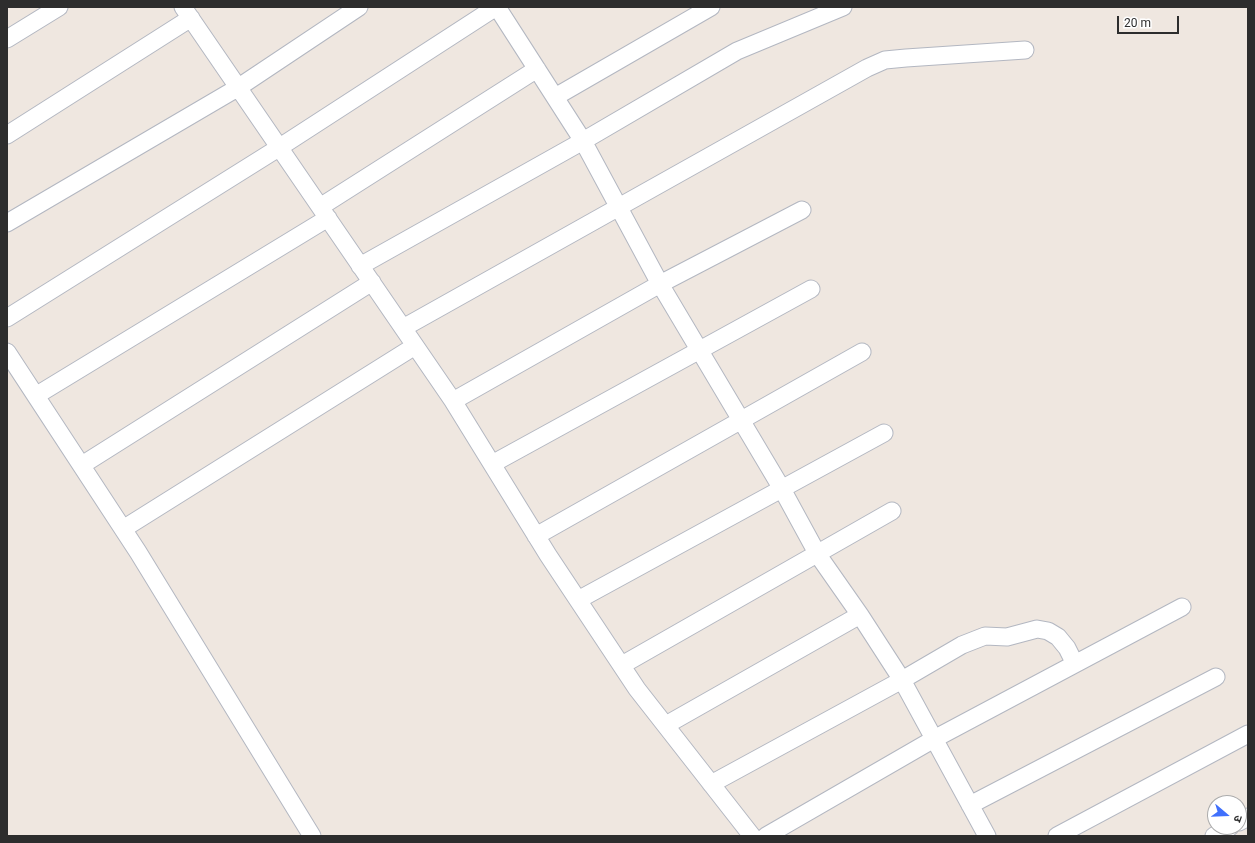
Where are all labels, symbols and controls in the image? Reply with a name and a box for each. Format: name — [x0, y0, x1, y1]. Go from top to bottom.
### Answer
scale bar — [1119, 8, 1181, 34]
text: 20 m — [1124, 16, 1151, 30]
north arrow — [1207, 795, 1247, 835]
text: उ — [1231, 814, 1245, 824]

